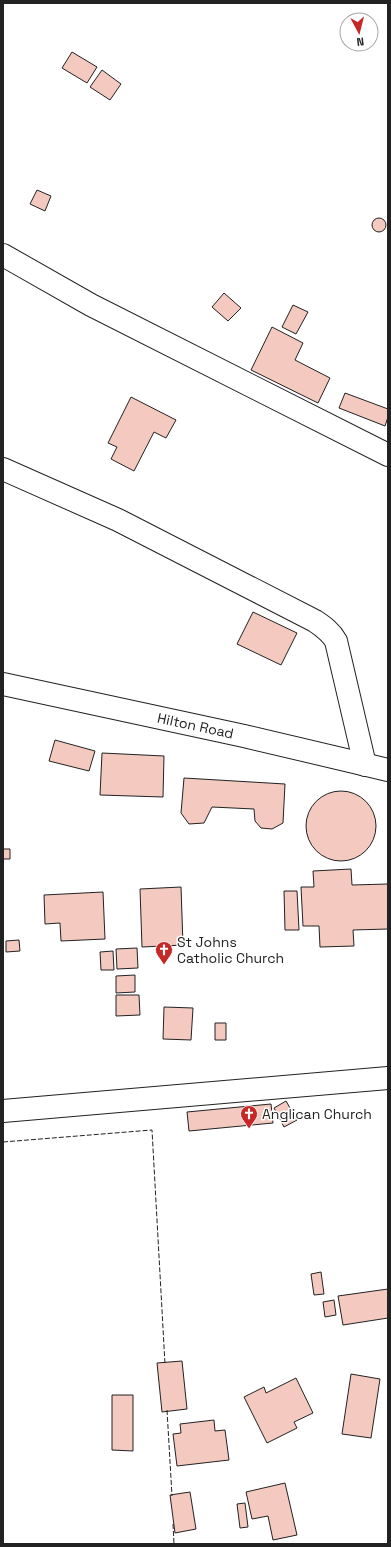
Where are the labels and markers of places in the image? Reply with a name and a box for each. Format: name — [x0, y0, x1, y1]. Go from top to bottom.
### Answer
place label: St Johns Catholic Church — [177, 933, 284, 967]
church icon: St Johns Catholic Church — [154, 940, 174, 965]
church icon: Anglican Church — [239, 1104, 259, 1129]
place label: Anglican Church — [262, 1105, 372, 1123]

